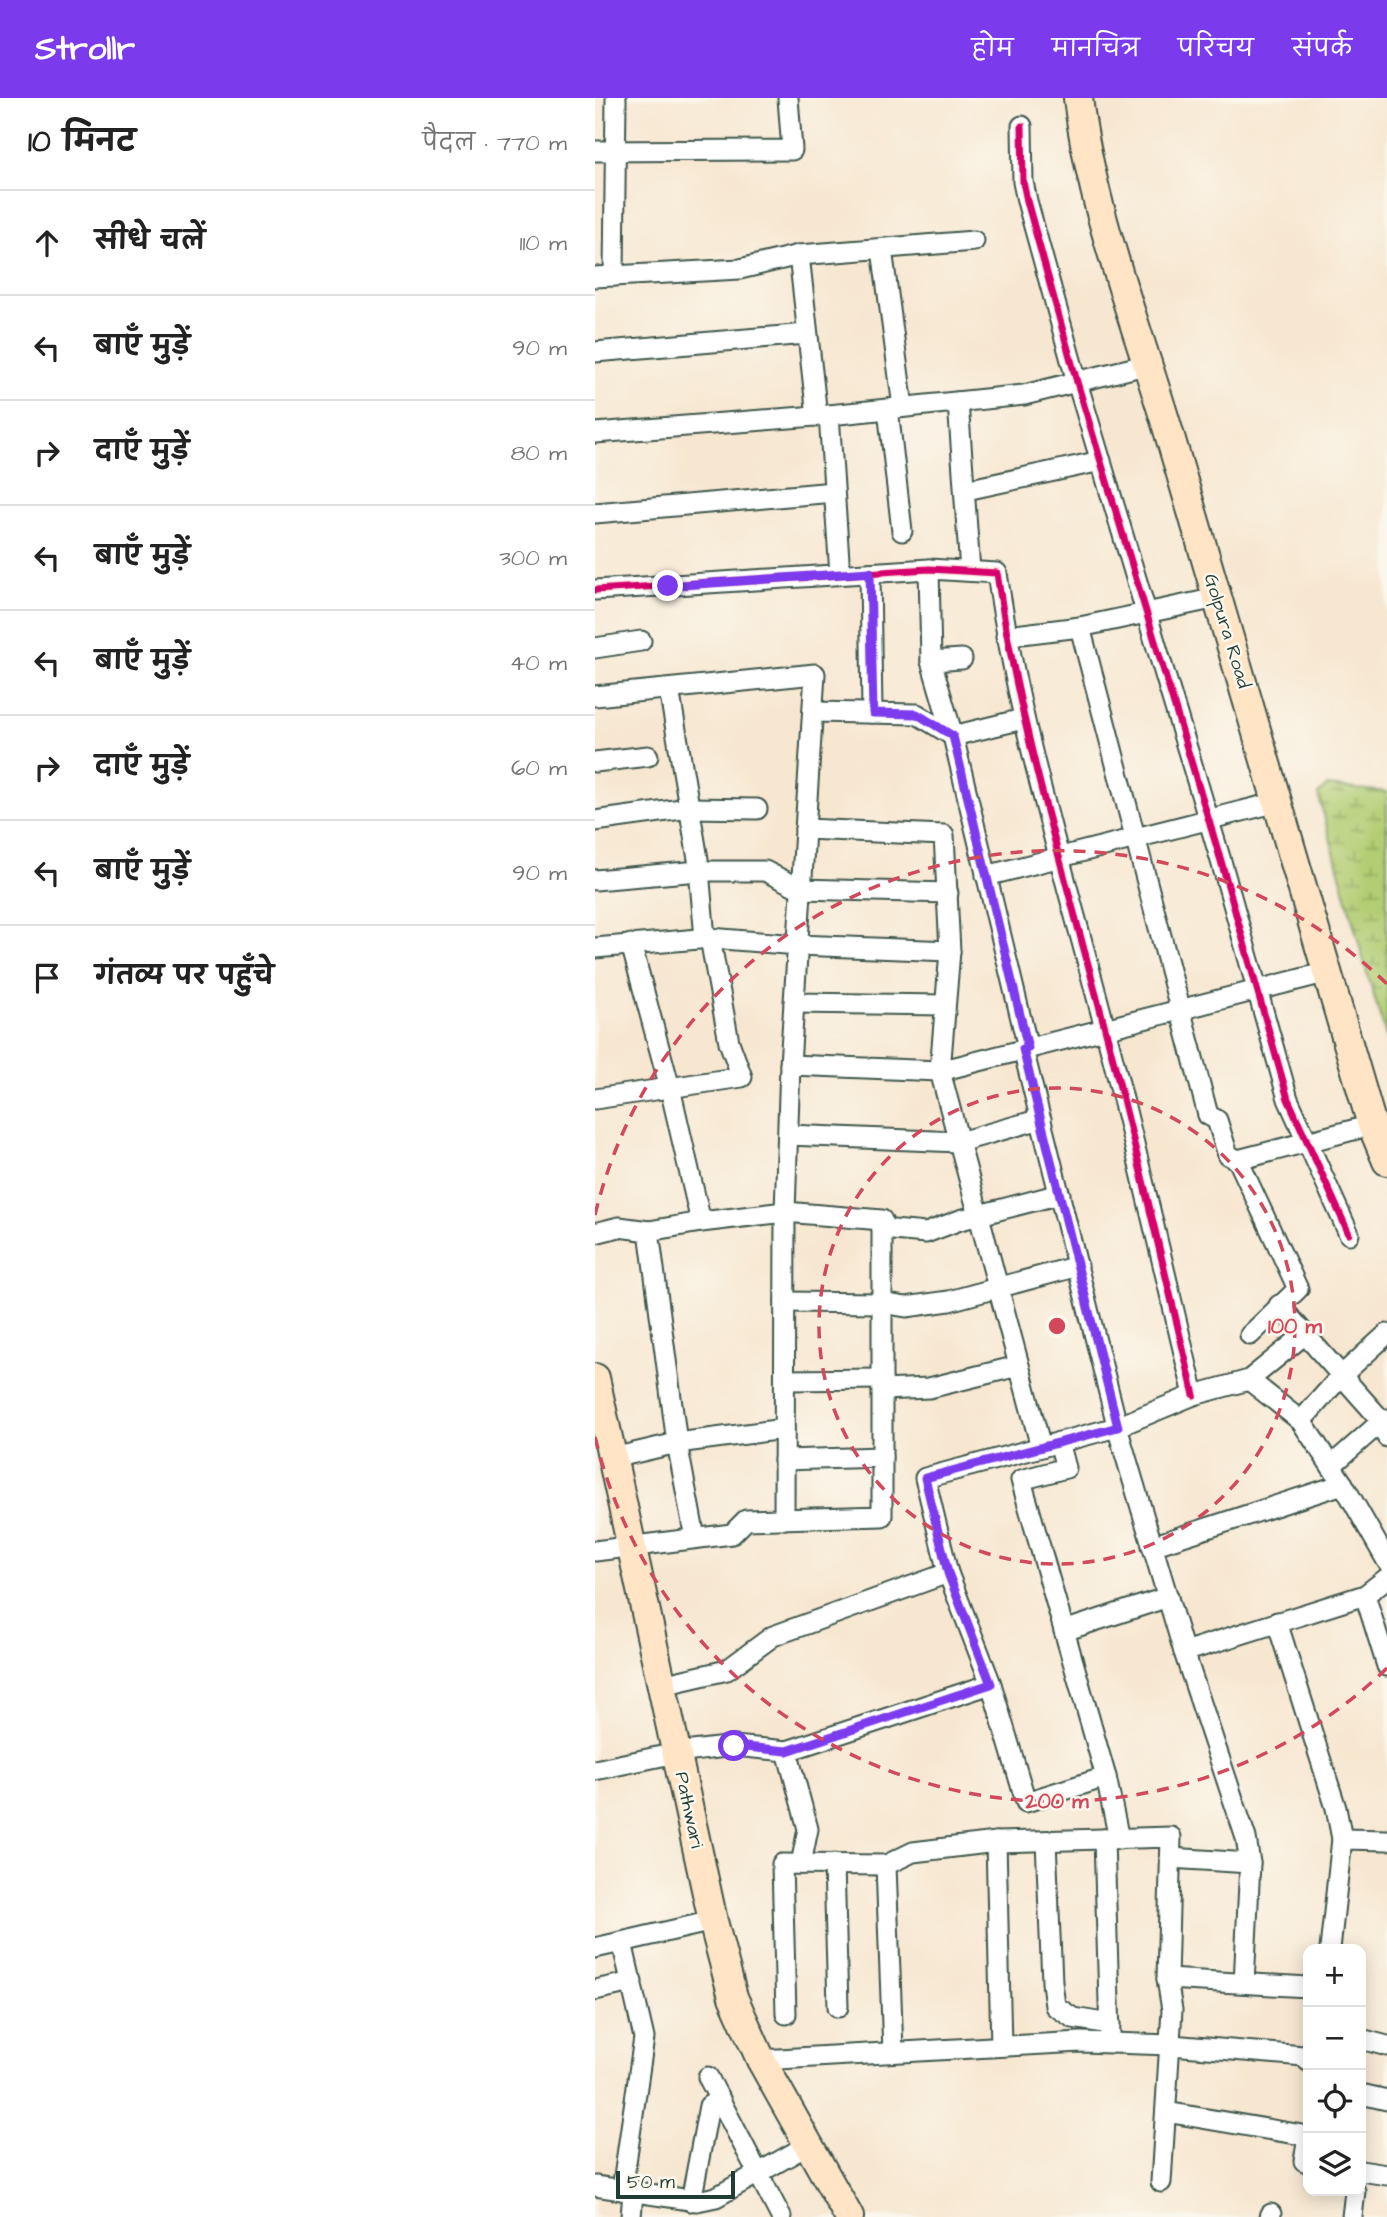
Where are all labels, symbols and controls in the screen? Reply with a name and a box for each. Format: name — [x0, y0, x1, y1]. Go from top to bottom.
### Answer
text: Strollr — [35, 26, 135, 72]
text: होम — [971, 32, 1014, 66]
text: मानचित्र — [1052, 32, 1140, 66]
text: परिचय — [1178, 32, 1254, 66]
text: संपर्क — [1292, 32, 1352, 66]
text: 10 मिनट — [28, 121, 136, 163]
text: पैदल · 770 m — [422, 127, 567, 159]
text: सीधे चलें — [95, 223, 205, 259]
icon: ahead — [28, 224, 66, 262]
text: 110 m — [519, 227, 567, 259]
text: बाएँ मुड़ें — [95, 328, 190, 364]
icon: left — [28, 329, 66, 367]
text: 90 m — [512, 332, 567, 364]
text: दाएँ मुड़ें — [95, 433, 189, 469]
icon: right — [28, 434, 66, 472]
text: 80 m — [510, 437, 567, 469]
text: बाएँ मुड़ें — [95, 538, 190, 574]
icon: left — [28, 539, 66, 577]
text: 300 m — [499, 542, 567, 574]
route end — [652, 570, 683, 601]
street label: Golpura Road — [1197, 570, 1257, 692]
text: बाएँ मुड़ें — [95, 643, 190, 679]
icon: left — [28, 644, 66, 682]
text: 40 m — [510, 647, 567, 679]
text: दाएँ मुड़ें — [95, 748, 189, 784]
icon: right — [28, 749, 66, 787]
text: 60 m — [511, 752, 567, 784]
text: बाएँ मुड़ें — [95, 853, 190, 889]
icon: left — [28, 854, 66, 892]
text: 90 m — [512, 857, 567, 889]
text: गंतव्य पर पहुँचे — [95, 958, 274, 994]
icon: arrive — [28, 959, 66, 997]
text: 100 m — [1268, 1312, 1323, 1341]
centre of rings — [1045, 1314, 1069, 1338]
route start — [718, 1730, 749, 1761]
street label: Pathwari — [668, 1769, 710, 1851]
text: 200 m — [1024, 1787, 1089, 1816]
map controls — [1303, 1944, 1366, 2196]
button: + — [1303, 1944, 1366, 2007]
button: − — [1303, 2007, 1366, 2070]
button: locate — [1303, 2070, 1366, 2133]
button: layers — [1303, 2133, 1366, 2196]
scale bar — [616, 2168, 735, 2200]
text: 50 m — [627, 2169, 675, 2196]

